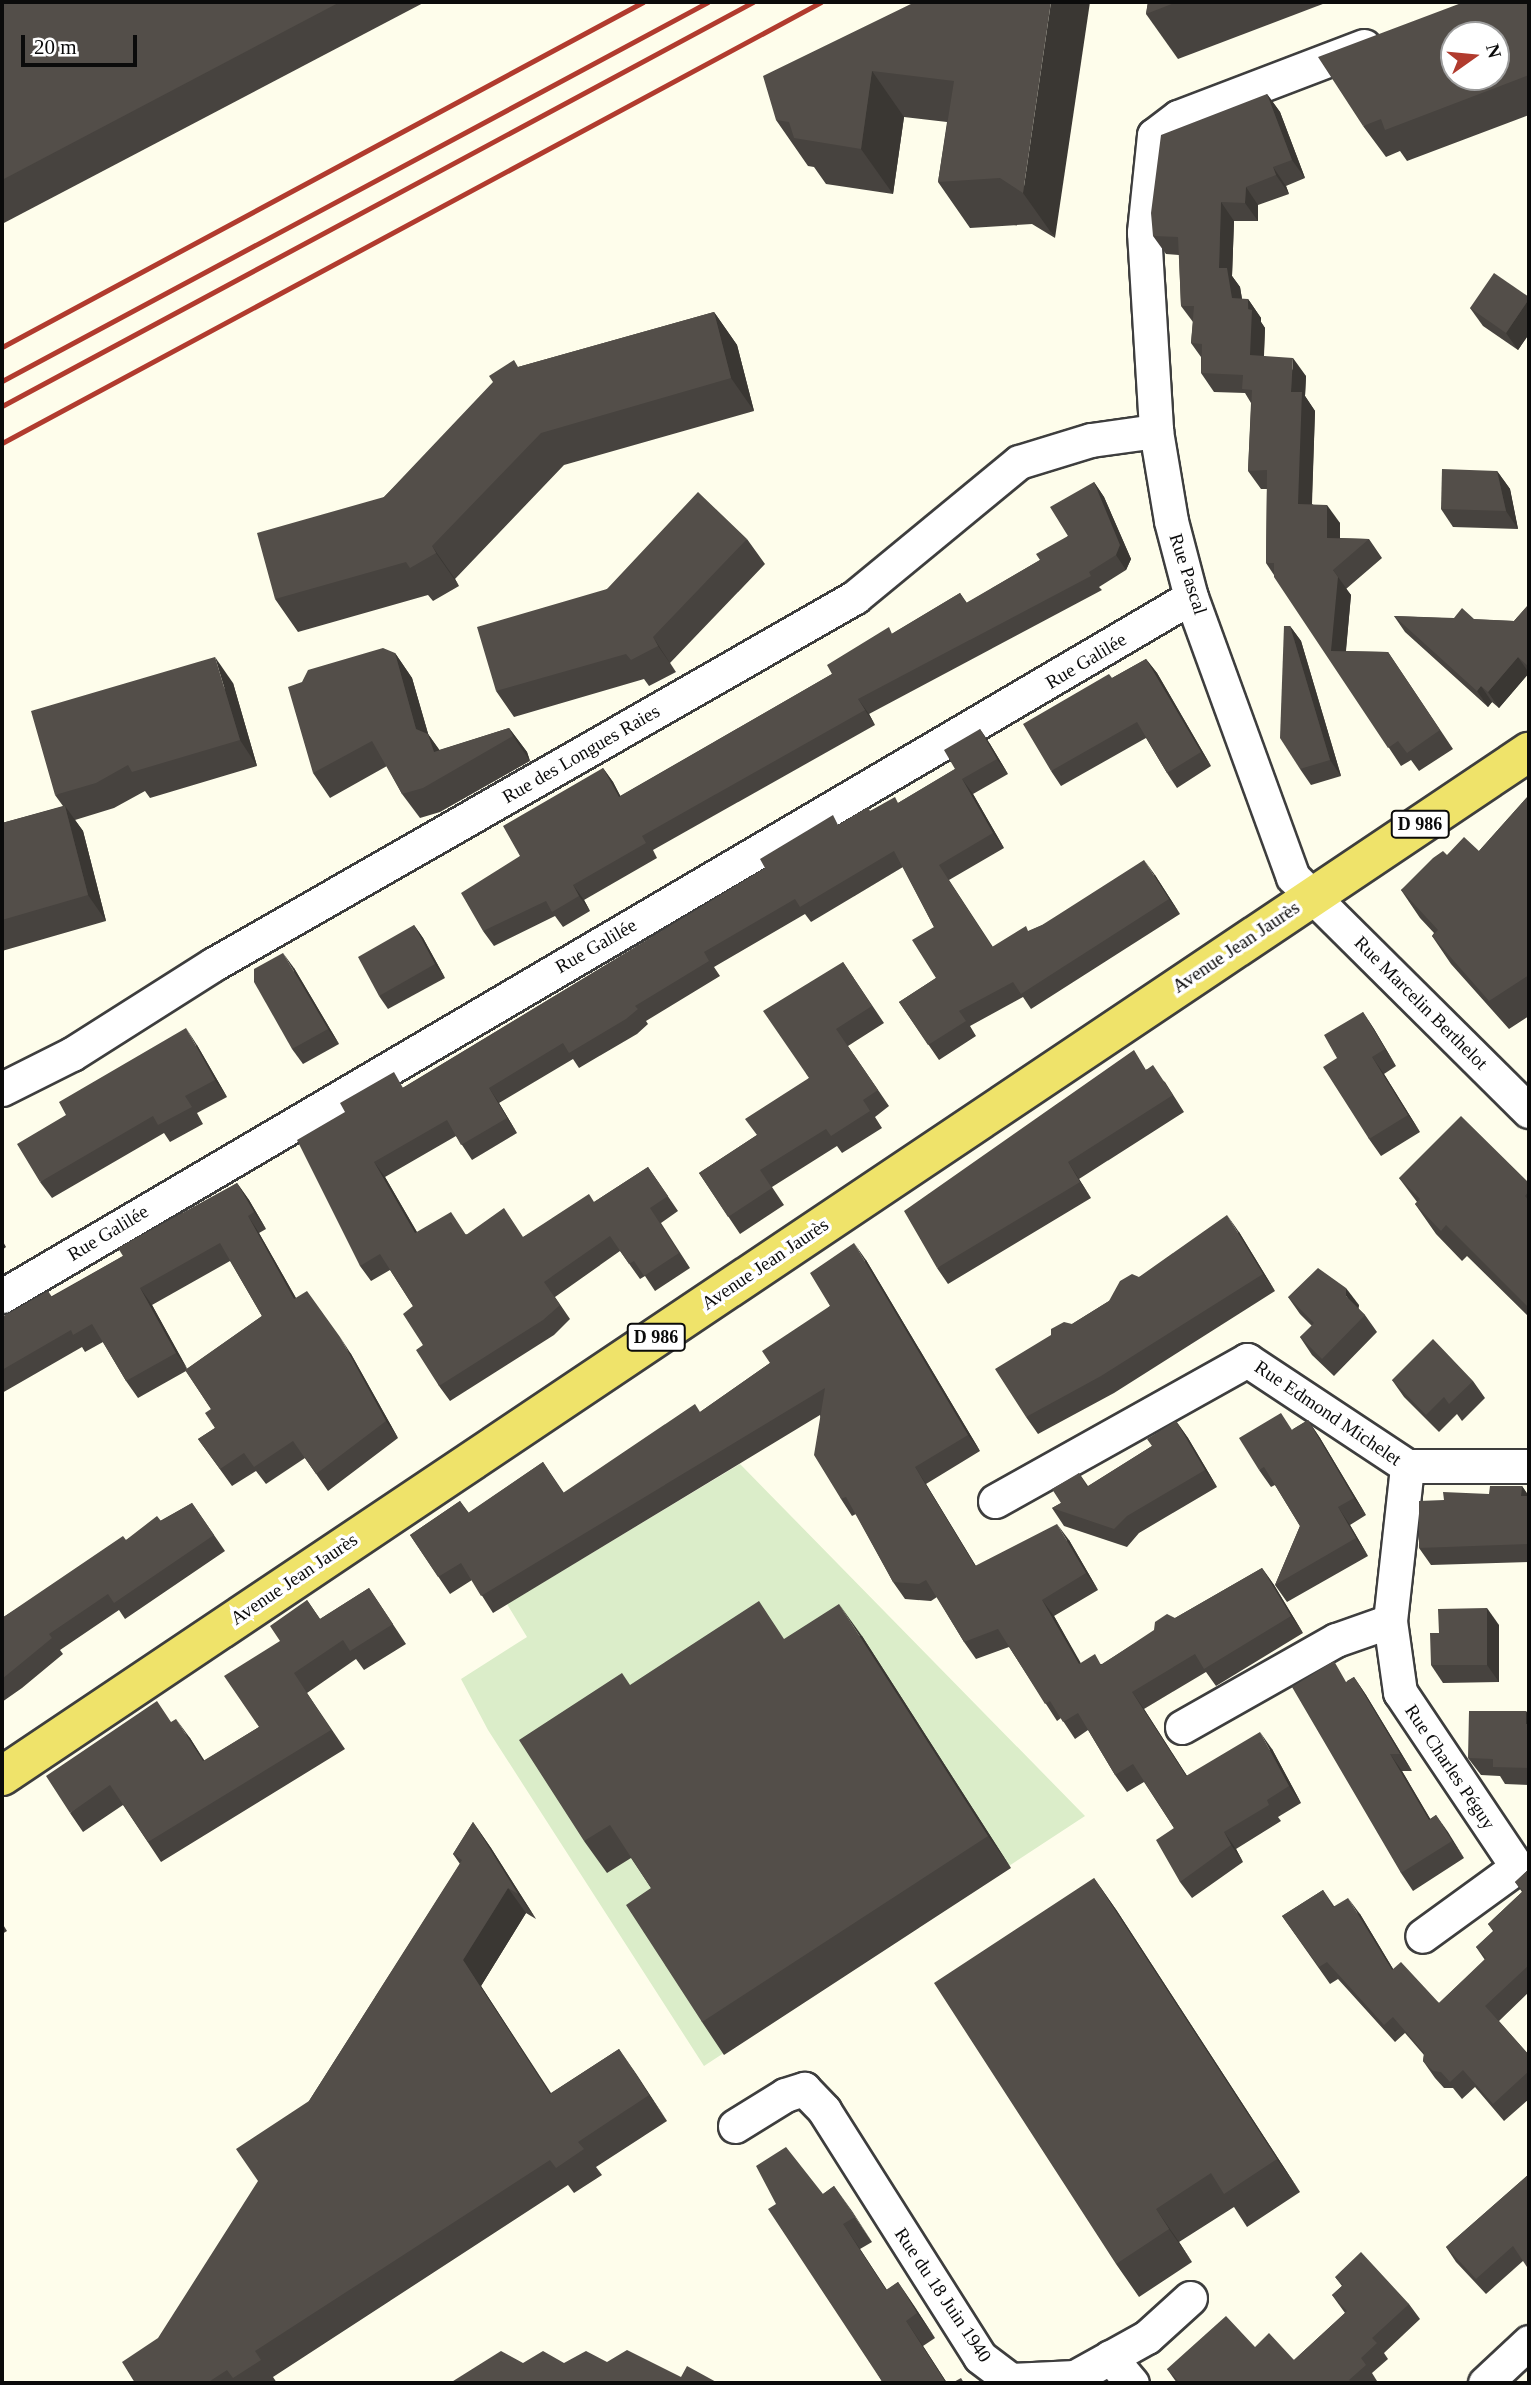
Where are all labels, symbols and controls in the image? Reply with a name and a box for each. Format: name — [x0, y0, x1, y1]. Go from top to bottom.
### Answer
scale bar — [24, 21, 140, 65]
north arrow — [1440, 21, 1510, 91]
text: 20 m — [34, 35, 77, 59]
text: N — [1482, 42, 1506, 60]
street label: Rue Pascal — [1164, 531, 1212, 617]
street label: Rue Galilée — [1041, 628, 1131, 694]
street label: Rue des Longues Raies — [498, 700, 664, 808]
road number: D 986 — [1390, 810, 1450, 838]
street label: Avenue Jean Jaurès — [1168, 896, 1304, 998]
street label: Rue Galilée — [551, 914, 641, 978]
street label: Rue Marcelin Berthelot — [1350, 932, 1492, 1074]
street label: Rue Galilée — [63, 1200, 153, 1266]
street label: Avenue Jean Jaurès — [697, 1213, 833, 1315]
road number: D 986 — [626, 1322, 686, 1352]
street label: Rue Edmond Michelet — [1250, 1355, 1406, 1471]
street label: Avenue Jean Jaurès — [226, 1528, 362, 1630]
street label: Rue Charles Péguy — [1400, 1700, 1500, 1834]
street label: Rue du 18 Juin 1940 — [890, 2223, 996, 2367]

